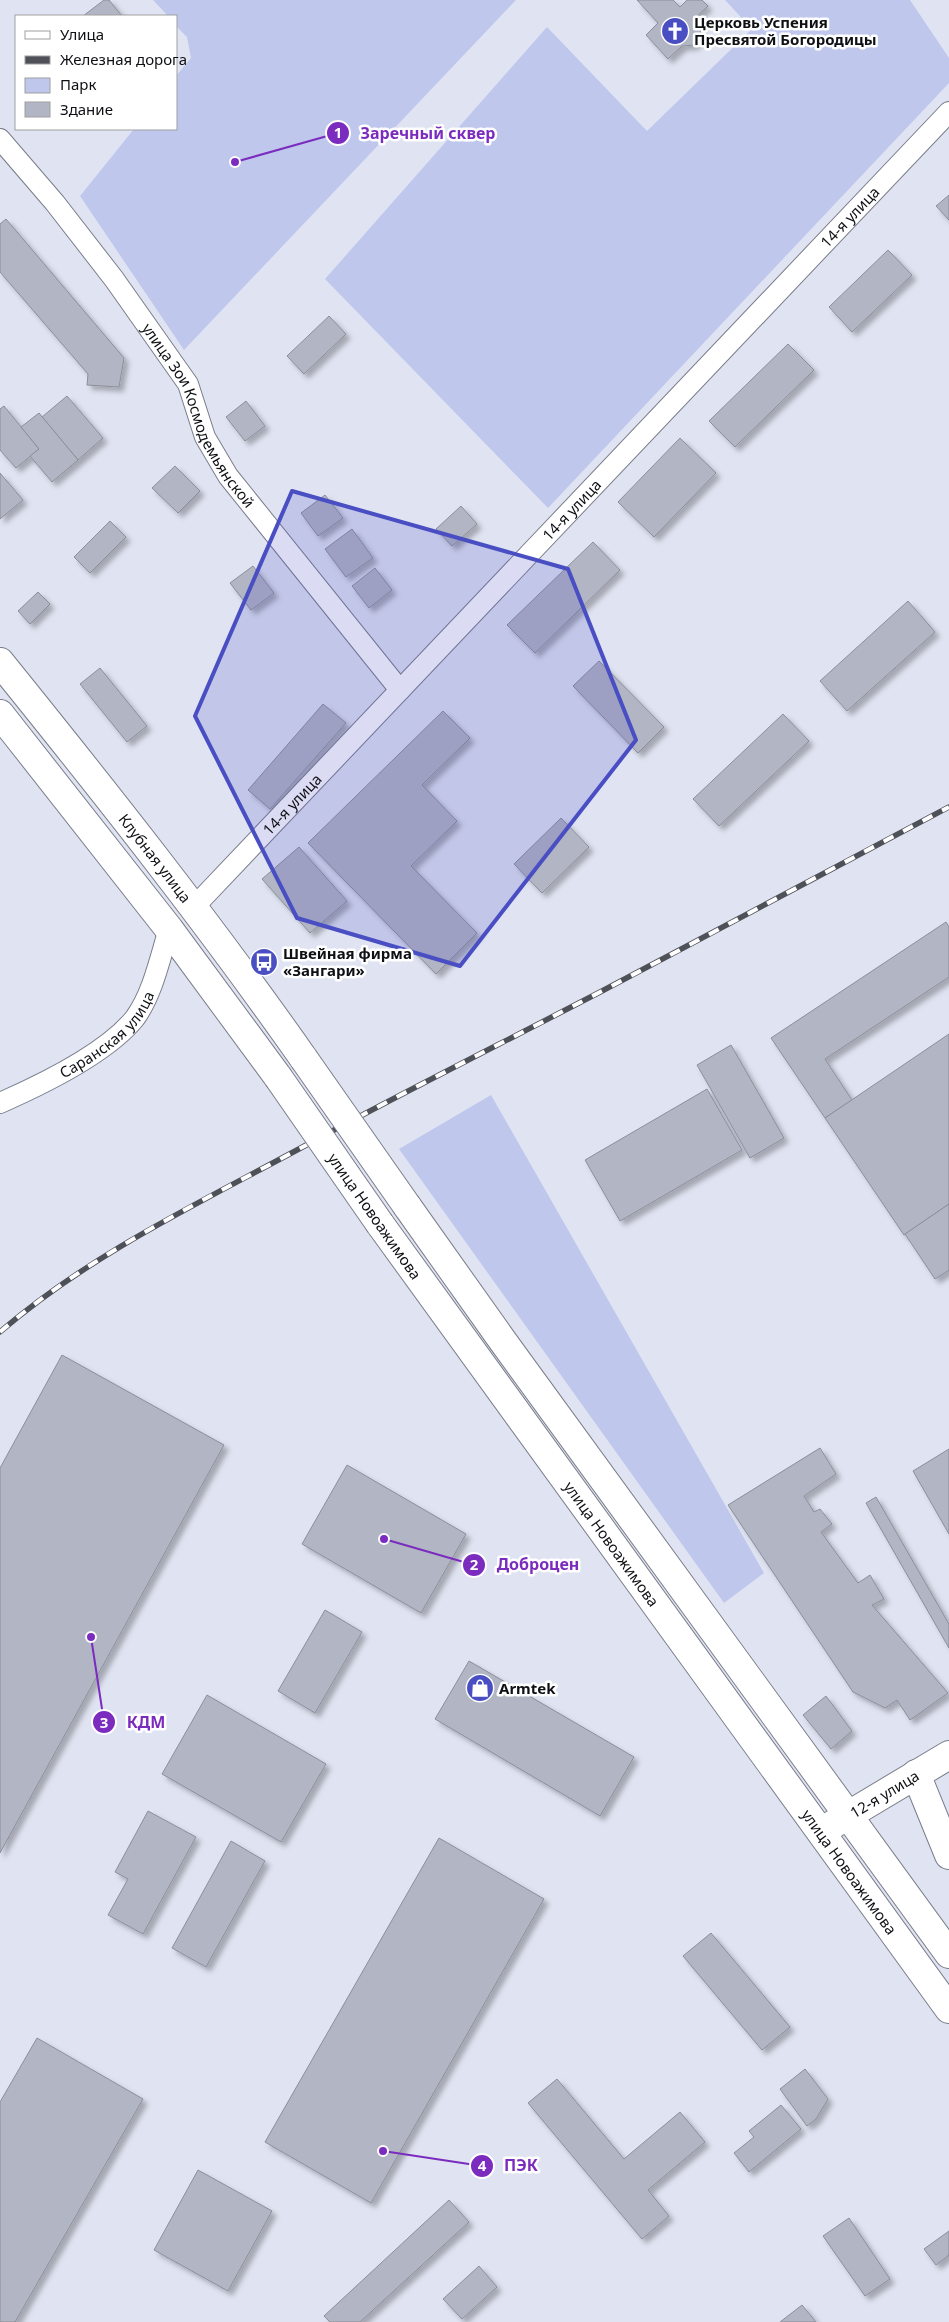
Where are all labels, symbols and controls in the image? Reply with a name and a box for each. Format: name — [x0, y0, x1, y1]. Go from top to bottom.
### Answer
place label: Церковь Успения Пресвятой Богородицы — [694, 12, 877, 49]
legend — [15, 15, 178, 130]
church icon: Церковь Успения Пресвятой Богородицы — [660, 16, 690, 46]
text: Улица — [60, 24, 104, 44]
text: Железная дорога — [60, 49, 187, 69]
text: Парк — [60, 74, 96, 94]
text: Здание — [60, 99, 113, 119]
callout: Заречный сквер — [326, 118, 506, 149]
text: 1 — [334, 122, 342, 142]
text: Заречный сквер — [361, 122, 495, 144]
street label: 14-я улица — [816, 182, 883, 252]
street label: улица Зои Космодемьянской — [138, 319, 259, 511]
street label: 14-я улица — [538, 475, 605, 544]
street label: 14-я улица — [258, 769, 326, 839]
street label: Клубная улица — [114, 809, 196, 907]
place label: Швейная фирма «Зангари» — [283, 943, 412, 980]
bus stop icon: Швейная фирма «Зангари» — [249, 947, 279, 977]
street label: Саранская улица — [56, 988, 158, 1082]
street label: улица Новоажимова — [324, 1149, 426, 1283]
street label: улица Новоажимова — [560, 1477, 664, 1610]
callout: Доброцен — [462, 1549, 590, 1580]
text: Доброцен — [497, 1553, 579, 1575]
text: 2 — [470, 1554, 479, 1574]
shop icon: Armtek — [465, 1673, 495, 1703]
place label: Armtek — [499, 1678, 556, 1698]
callout: КДМ — [92, 1707, 175, 1738]
text: КДМ — [127, 1711, 165, 1733]
text: 3 — [100, 1712, 108, 1732]
street label: 12-я улица — [846, 1765, 923, 1822]
street label: улица Новоажимова — [797, 1805, 902, 1938]
callout: ПЭК — [470, 2150, 548, 2181]
text: ПЭК — [504, 2154, 539, 2176]
text: 4 — [478, 2155, 487, 2175]

